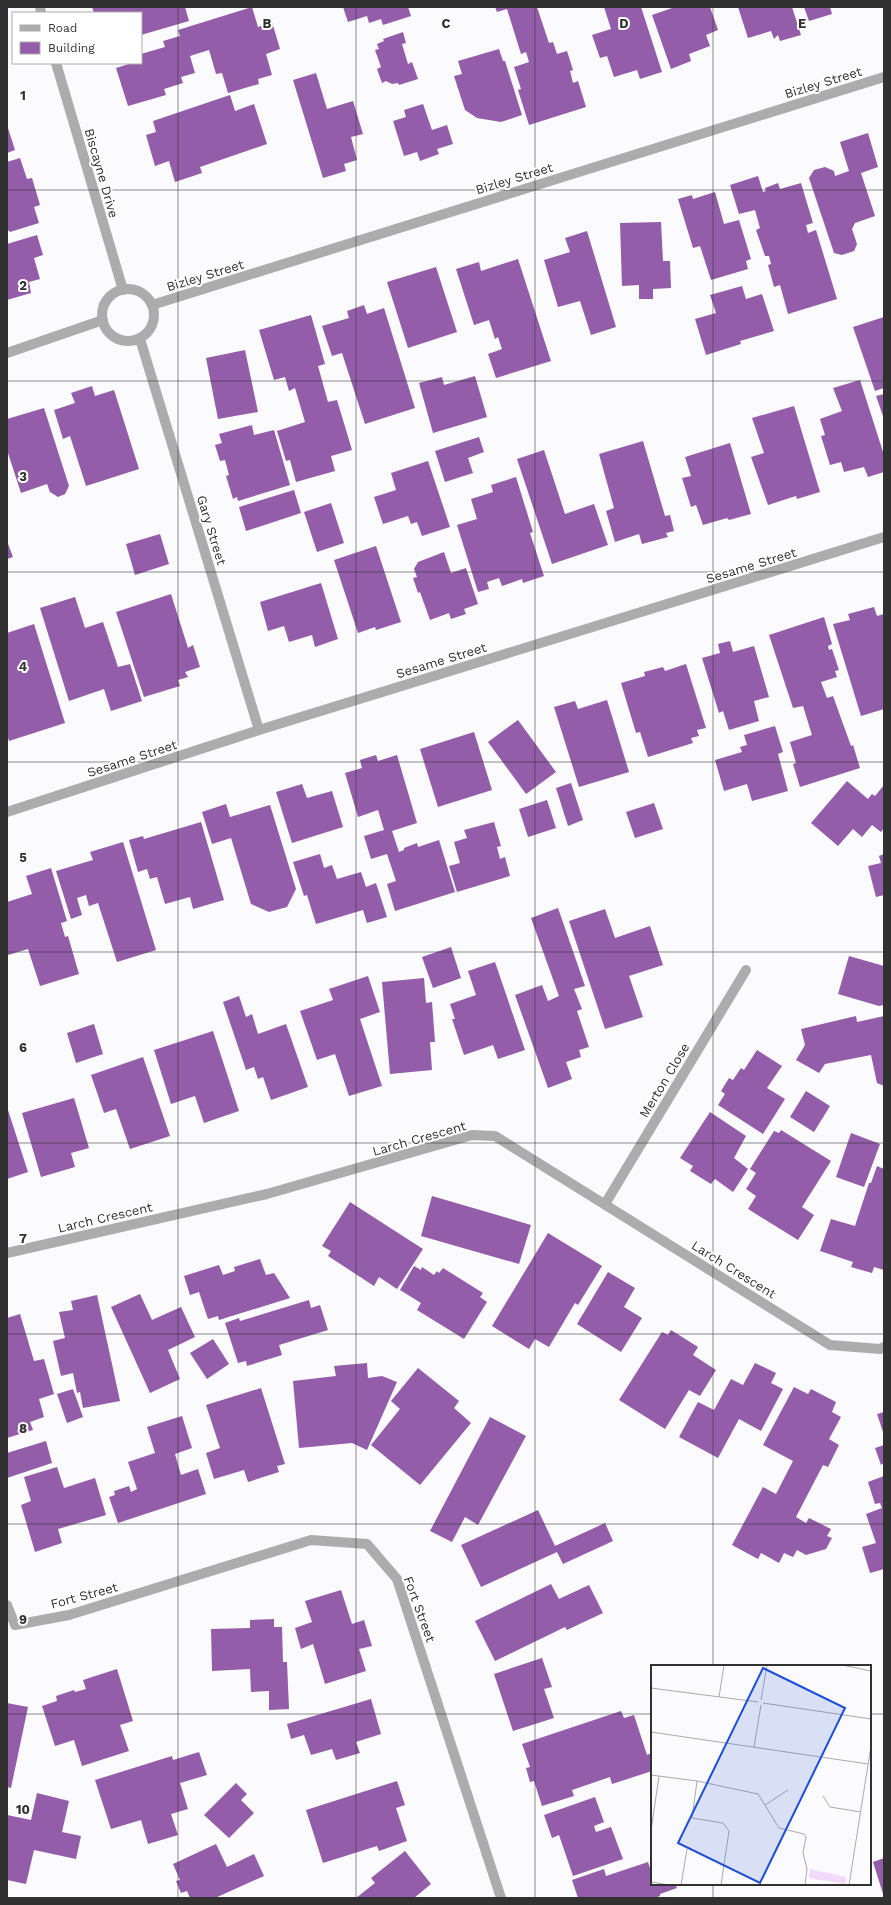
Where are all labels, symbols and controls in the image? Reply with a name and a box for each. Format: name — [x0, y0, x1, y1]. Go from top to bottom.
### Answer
legend — [12, 12, 142, 64]
text: B — [263, 16, 272, 31]
text: C — [442, 16, 451, 31]
text: D — [619, 16, 629, 31]
text: E — [798, 16, 806, 31]
text: Road — [48, 21, 77, 35]
text: Building — [48, 41, 95, 55]
street label: Bizley Street — [783, 63, 864, 101]
text: 1 — [20, 88, 26, 103]
street label: Biscayne Drive — [82, 127, 121, 219]
street label: Bizley Street — [474, 159, 555, 197]
street label: Bizley Street — [165, 256, 246, 294]
text: 2 — [19, 278, 27, 293]
text: 3 — [19, 469, 27, 484]
street label: Gary Street — [194, 494, 229, 567]
street label: Sesame Street — [704, 544, 799, 586]
street label: Sesame Street — [394, 639, 489, 681]
text: 4 — [19, 659, 28, 674]
street label: Sesame Street — [85, 737, 179, 780]
text: 5 — [19, 850, 27, 865]
text: 6 — [19, 1040, 27, 1055]
street label: Merton Close — [636, 1040, 693, 1120]
street label: Larch Crescent — [371, 1118, 468, 1159]
street label: Larch Crescent — [56, 1199, 154, 1236]
text: 7 — [19, 1231, 27, 1246]
street label: Larch Crescent — [689, 1237, 779, 1302]
text: 8 — [19, 1421, 27, 1436]
street label: Fort Street — [401, 1574, 439, 1645]
street label: Fort Street — [49, 1579, 120, 1612]
text: 9 — [19, 1612, 27, 1627]
inset map — [651, 1665, 871, 1885]
text: 10 — [16, 1802, 30, 1817]

